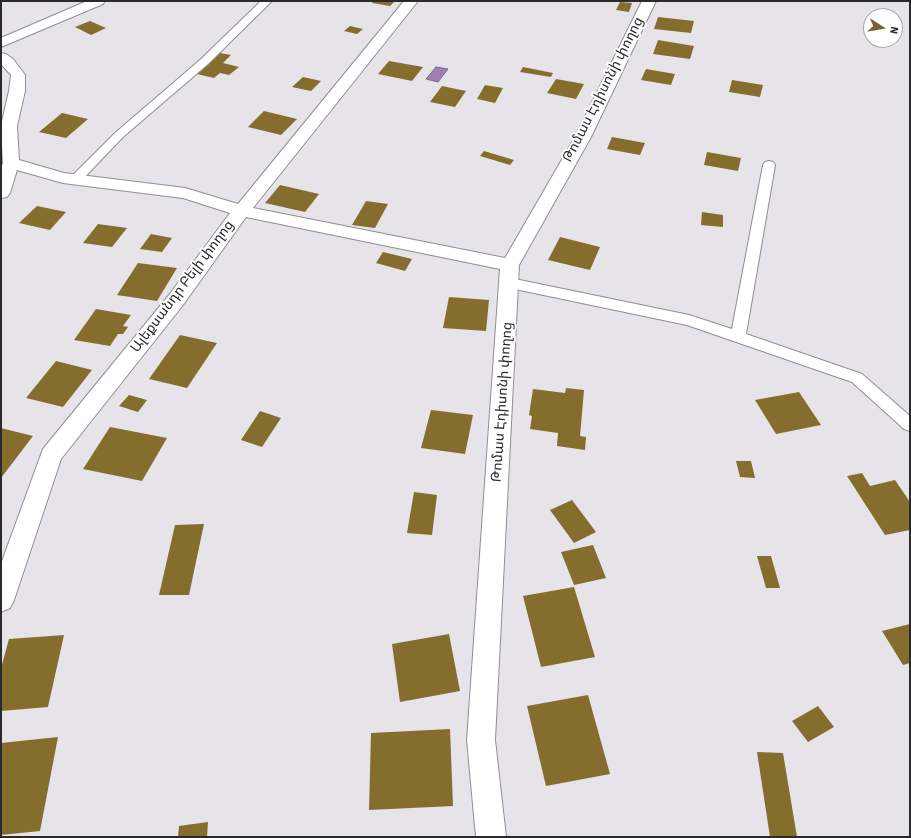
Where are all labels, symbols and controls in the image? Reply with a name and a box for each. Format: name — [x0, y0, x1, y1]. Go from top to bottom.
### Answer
north arrow — [863, 8, 903, 48]
street label: Թոմաս Էդիսոնի փողոց — [560, 15, 648, 165]
text: N — [886, 25, 902, 36]
street label: Ալեքսանդր Բելի փողոց — [128, 218, 238, 356]
street label: Թոմաս Էդիսոնի փողոց — [489, 321, 517, 483]

